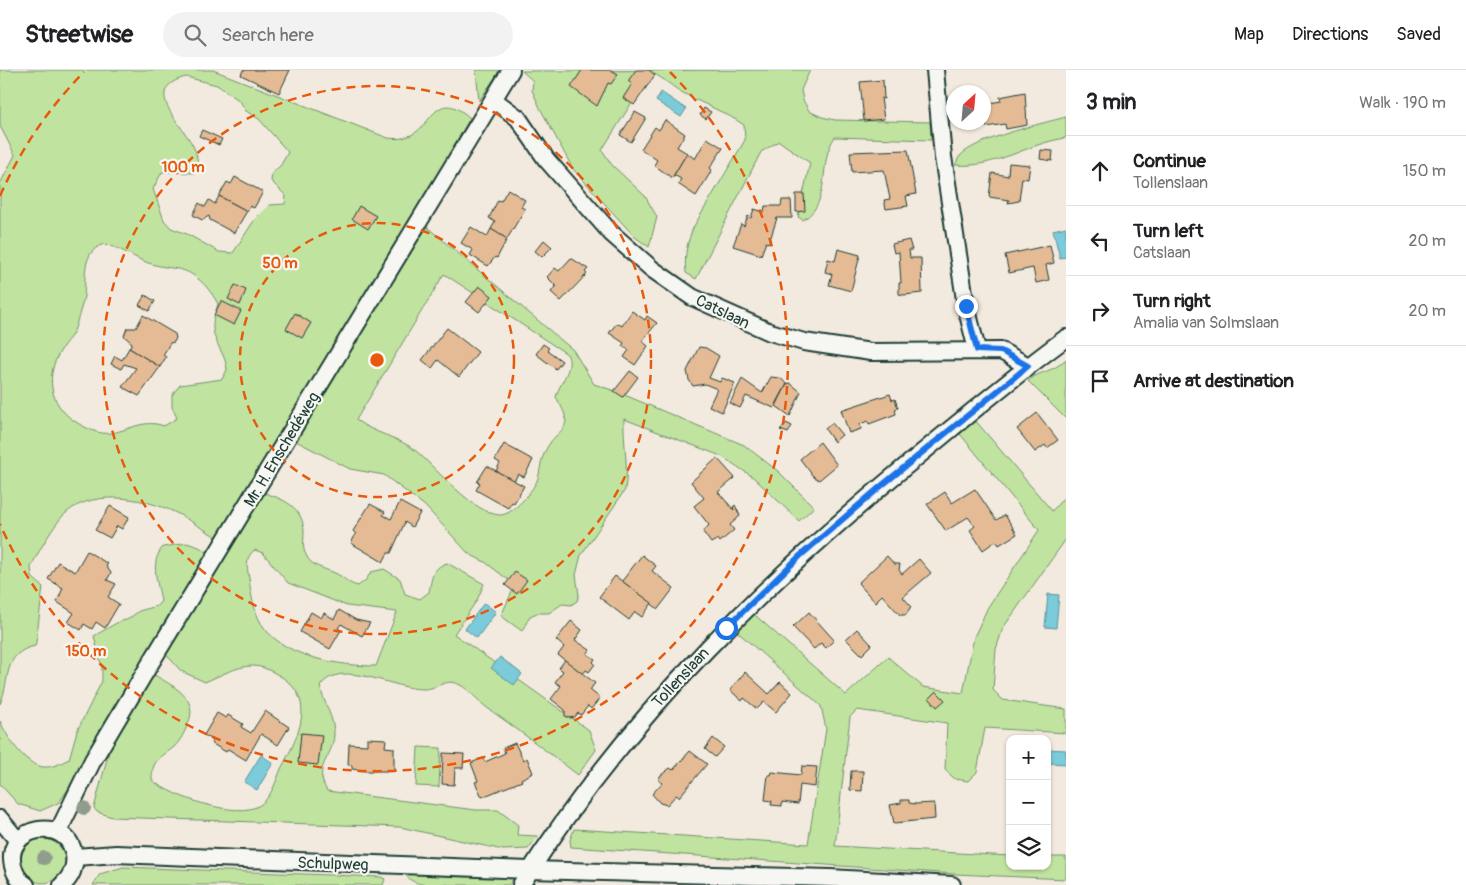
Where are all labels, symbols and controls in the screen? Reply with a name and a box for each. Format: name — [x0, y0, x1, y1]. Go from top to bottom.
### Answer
search box — [163, 12, 513, 57]
text: Streetwise — [25, 20, 133, 49]
icon: search — [181, 21, 209, 49]
text: Search here — [221, 23, 314, 47]
text: Map — [1234, 23, 1264, 46]
text: Directions — [1292, 23, 1368, 46]
text: Saved — [1396, 23, 1441, 46]
north arrow — [946, 85, 991, 130]
text: 3 min — [1086, 89, 1136, 116]
text: Walk · 190 m — [1359, 93, 1446, 113]
text: Continue — [1133, 149, 1206, 173]
icon: ahead — [1086, 157, 1114, 185]
text: 100 m — [162, 158, 204, 177]
text: 150 m — [1402, 161, 1446, 181]
text: Tollenslaan — [1133, 173, 1208, 193]
text: Turn left — [1133, 219, 1203, 243]
icon: left — [1086, 227, 1114, 255]
text: 20 m — [1408, 231, 1446, 251]
text: Catslaan — [1133, 243, 1191, 263]
text: 50 m — [263, 254, 297, 273]
text: Turn right — [1133, 289, 1211, 313]
street label: Catslaan — [692, 290, 753, 334]
route end — [955, 295, 978, 318]
icon: right — [1086, 297, 1114, 325]
text: 20 m — [1408, 301, 1446, 321]
text: Amalia van Solmslaan — [1133, 313, 1279, 333]
centre of rings — [368, 351, 386, 369]
icon: arrive — [1086, 367, 1114, 395]
text: Arrive at destination — [1133, 369, 1294, 393]
street label: Mr. H. Enschedéweg — [240, 388, 324, 511]
route start — [715, 617, 738, 640]
text: 150 m — [66, 642, 106, 661]
street label: Tollenslaan — [648, 643, 714, 712]
map controls — [1006, 735, 1051, 870]
button: + — [1006, 735, 1051, 780]
button: − — [1006, 780, 1051, 825]
button: layers — [1006, 825, 1051, 870]
street label: Schulpweg — [297, 853, 369, 875]

